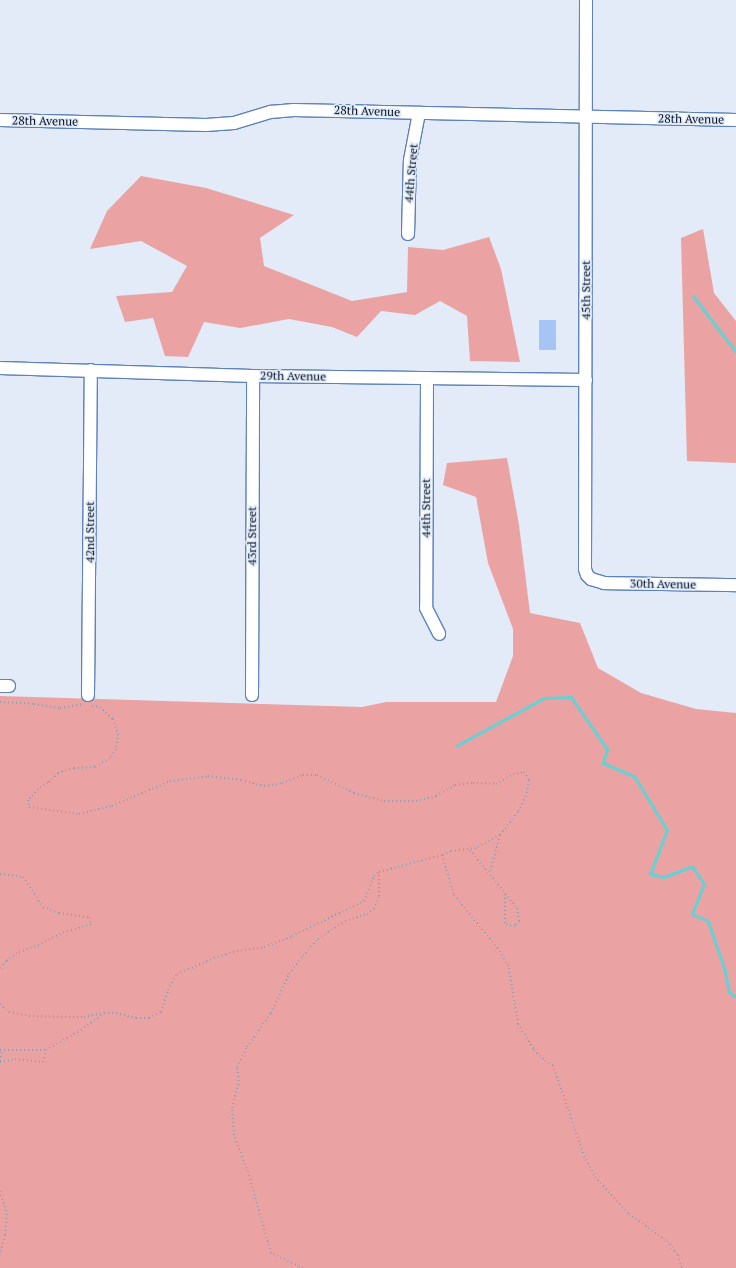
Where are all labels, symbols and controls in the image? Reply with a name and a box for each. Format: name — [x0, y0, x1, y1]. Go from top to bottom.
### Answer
street label: 28th Avenue — [334, 103, 400, 119]
street label: 28th Avenue — [658, 111, 724, 127]
street label: 28th Avenue — [12, 113, 78, 129]
street label: 44th Street — [401, 143, 421, 203]
street label: 45th Street — [579, 260, 593, 320]
street label: 29th Avenue — [260, 368, 326, 384]
street label: 44th Street — [419, 478, 433, 538]
street label: 42nd Street — [83, 501, 97, 563]
street label: 43rd Street — [245, 507, 259, 565]
street label: 30th Avenue — [630, 576, 696, 592]

